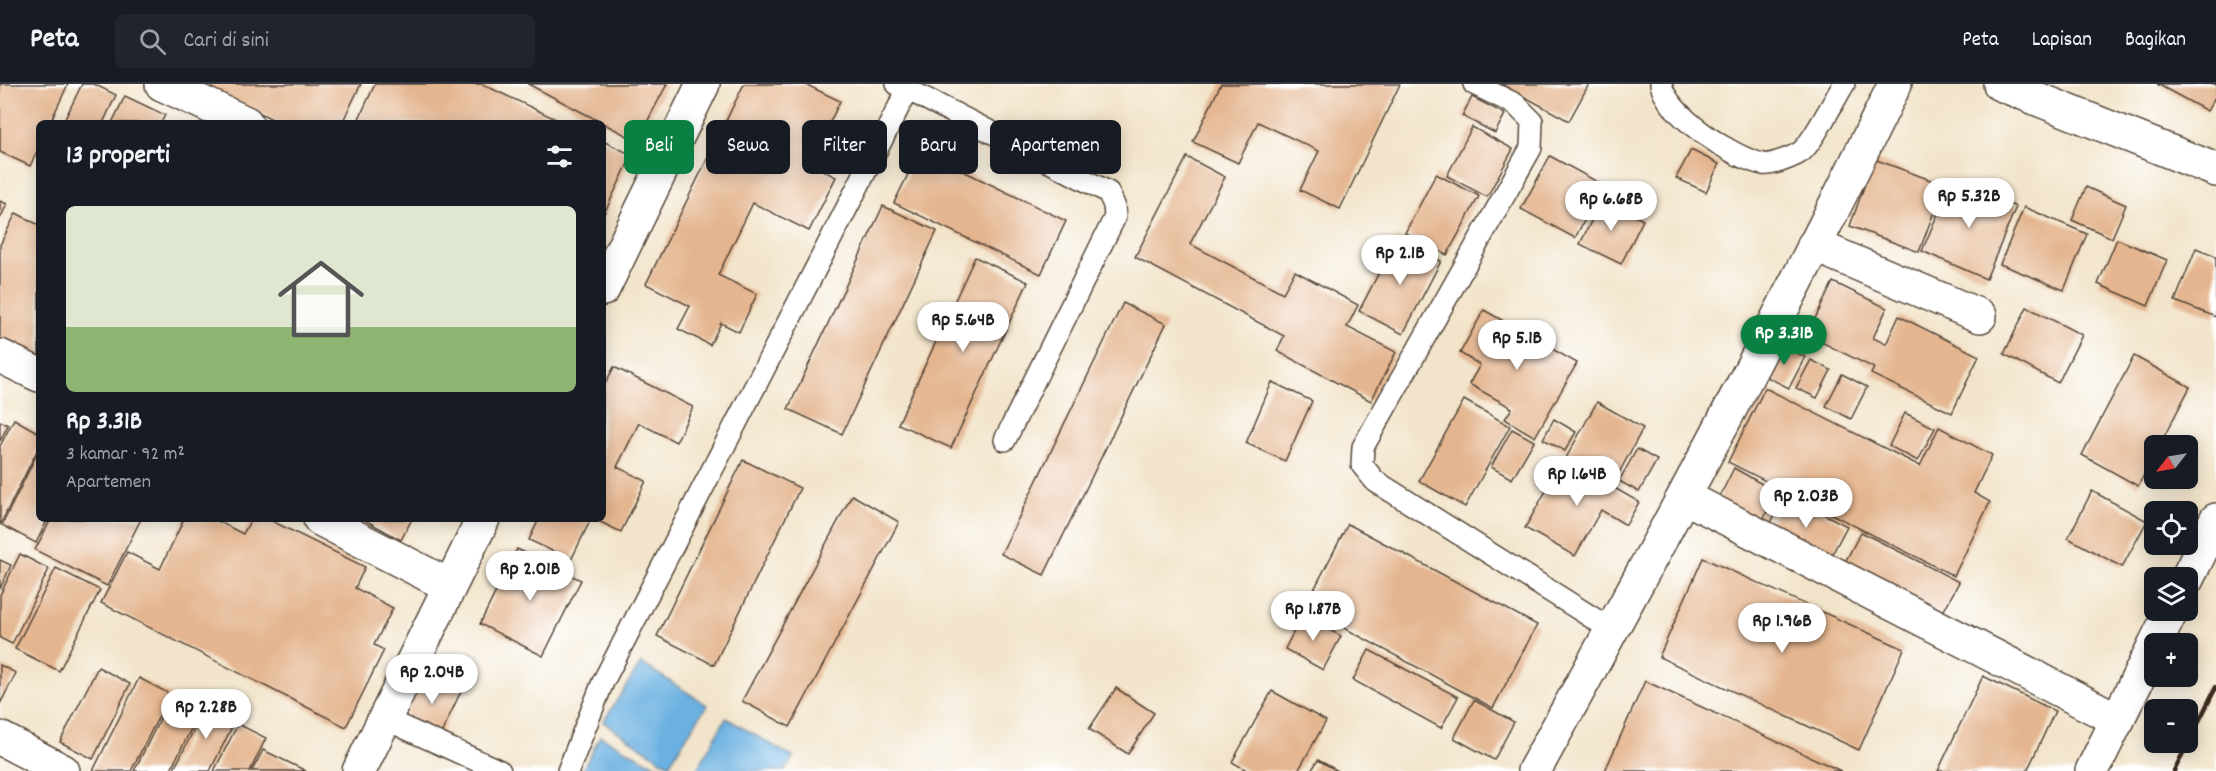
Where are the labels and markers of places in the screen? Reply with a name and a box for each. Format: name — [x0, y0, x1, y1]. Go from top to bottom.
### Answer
pin: Rp 5.32B — [1907, 178, 2031, 229]
pin: Rp 6.68B — [1549, 181, 1673, 232]
pin: Rp 2.1B — [1345, 235, 1455, 286]
pin: Rp 5.64B — [901, 302, 1025, 353]
pin: Rp 3.31B — [1722, 315, 1846, 366]
pin: Rp 5.1B — [1462, 320, 1572, 371]
pin: Rp 1.64B — [1515, 456, 1639, 507]
pin: Rp 2.03B — [1744, 478, 1868, 529]
pin: Rp 2.01B — [468, 551, 592, 602]
pin: Rp 1.87B — [1251, 591, 1375, 642]
pin: Rp 1.96B — [1720, 603, 1844, 654]
pin: Rp 2.04B — [370, 654, 494, 705]
pin: Rp 2.28B — [144, 689, 268, 740]

